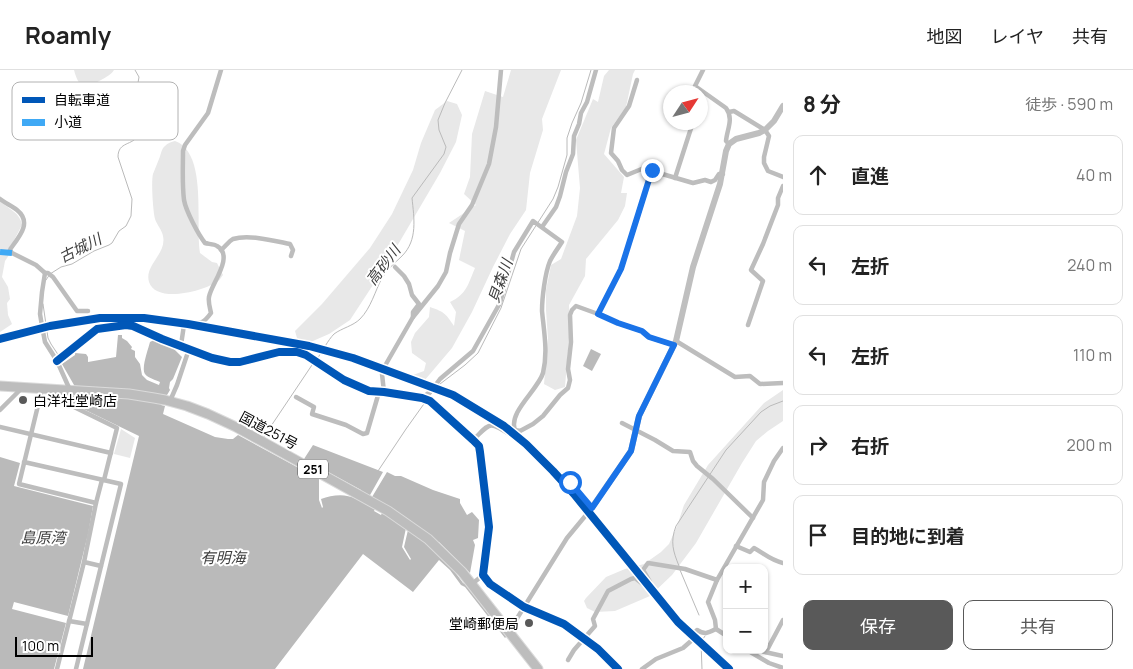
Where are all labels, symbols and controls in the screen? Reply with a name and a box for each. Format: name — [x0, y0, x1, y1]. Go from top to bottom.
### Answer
text: Roamly — [25, 18, 111, 51]
text: 地図 — [927, 24, 963, 48]
text: レイヤ — [991, 24, 1044, 48]
text: 共有 — [1072, 24, 1108, 48]
legend — [12, 82, 178, 140]
north arrow — [663, 85, 708, 130]
text: 自転車道 — [54, 90, 110, 109]
text: 8 分 — [803, 90, 841, 118]
text: 徒歩 · 590 m — [1025, 93, 1113, 115]
text: 小道 — [54, 112, 82, 131]
route end — [641, 159, 664, 182]
icon: ahead — [804, 161, 832, 189]
text: 直進 — [851, 163, 889, 189]
text: 40 m — [1076, 164, 1112, 186]
water label: 古城川 — [55, 228, 107, 268]
water label: 高砂川 — [361, 239, 406, 289]
icon: left — [804, 251, 832, 279]
text: 左折 — [851, 253, 889, 279]
water label: 貝森川 — [483, 254, 518, 306]
text: 240 m — [1067, 254, 1112, 276]
icon: left — [804, 341, 832, 369]
text: 左折 — [851, 343, 889, 369]
text: 110 m — [1073, 344, 1112, 366]
place label: 白洋社堂崎店 — [33, 391, 117, 410]
marker: 白洋社堂崎店 — [17, 394, 29, 406]
street label: 国道251号 — [236, 407, 302, 453]
icon: right — [804, 431, 832, 459]
text: 右折 — [851, 433, 889, 459]
text: 200 m — [1067, 434, 1112, 456]
road number: 251 — [298, 459, 328, 478]
route start — [559, 471, 582, 494]
icon: arrive — [804, 521, 832, 549]
text: 目的地に到着 — [851, 523, 965, 549]
water label: 島原湾 — [20, 527, 68, 548]
water label: 有明海 — [200, 547, 247, 568]
map controls — [723, 564, 768, 654]
button: + — [723, 564, 768, 609]
button: 保存 — [803, 600, 953, 650]
button: 共有 — [963, 600, 1113, 650]
button: − — [723, 609, 768, 654]
place label: 堂崎郵便局 — [449, 614, 519, 633]
marker: 堂崎郵便局 — [523, 617, 535, 629]
scale bar — [15, 634, 92, 657]
text: 100 m — [22, 636, 59, 655]

